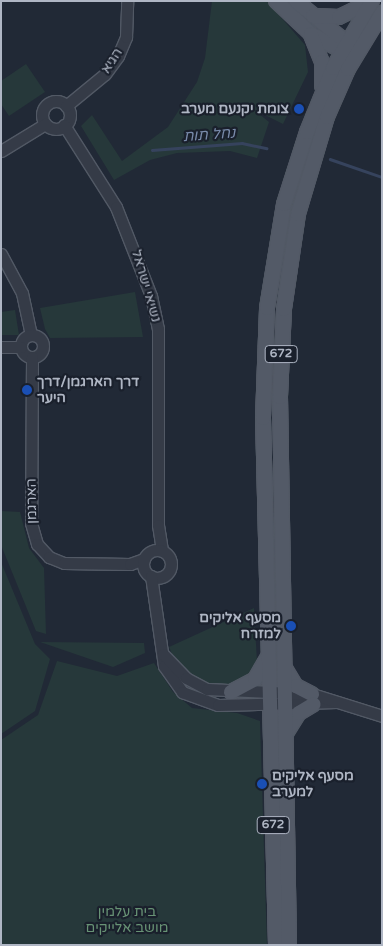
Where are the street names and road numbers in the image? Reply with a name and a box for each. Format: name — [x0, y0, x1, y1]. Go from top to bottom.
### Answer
street label: הגיא — [98, 45, 126, 77]
street label: נשיאי ישראל — [128, 248, 164, 324]
road number: 672 — [264, 344, 298, 364]
street label: הארגמן — [23, 478, 41, 524]
road number: 672 — [256, 816, 290, 834]

